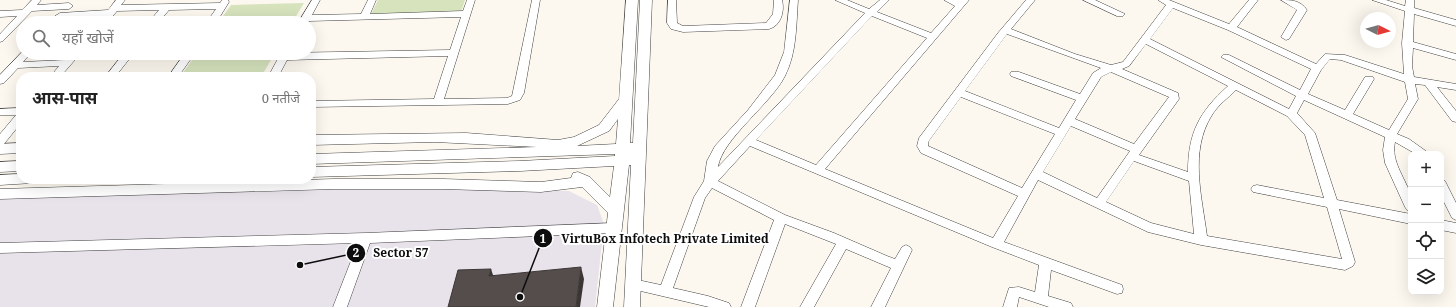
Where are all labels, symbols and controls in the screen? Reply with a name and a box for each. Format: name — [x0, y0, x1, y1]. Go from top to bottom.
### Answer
north arrow — [1360, 12, 1396, 48]
search box — [16, 16, 316, 60]
icon: search — [30, 27, 52, 49]
text: यहाँ खोजें — [62, 27, 114, 47]
text: आस-पास — [32, 86, 97, 109]
text: 0 नतीजे — [262, 89, 300, 107]
map controls — [1408, 151, 1444, 295]
button: + — [1408, 151, 1444, 187]
button: − — [1408, 187, 1444, 223]
button: locate — [1408, 223, 1444, 259]
callout: VirtuBox Infotech Private Limited — [533, 226, 777, 250]
text: 1 — [540, 230, 547, 247]
text: VirtuBox Infotech Private Limited — [561, 230, 769, 247]
callout: Sector 57 — [346, 241, 437, 265]
text: 2 — [353, 244, 360, 261]
text: Sector 57 — [373, 244, 429, 261]
button: layers — [1408, 259, 1444, 295]

